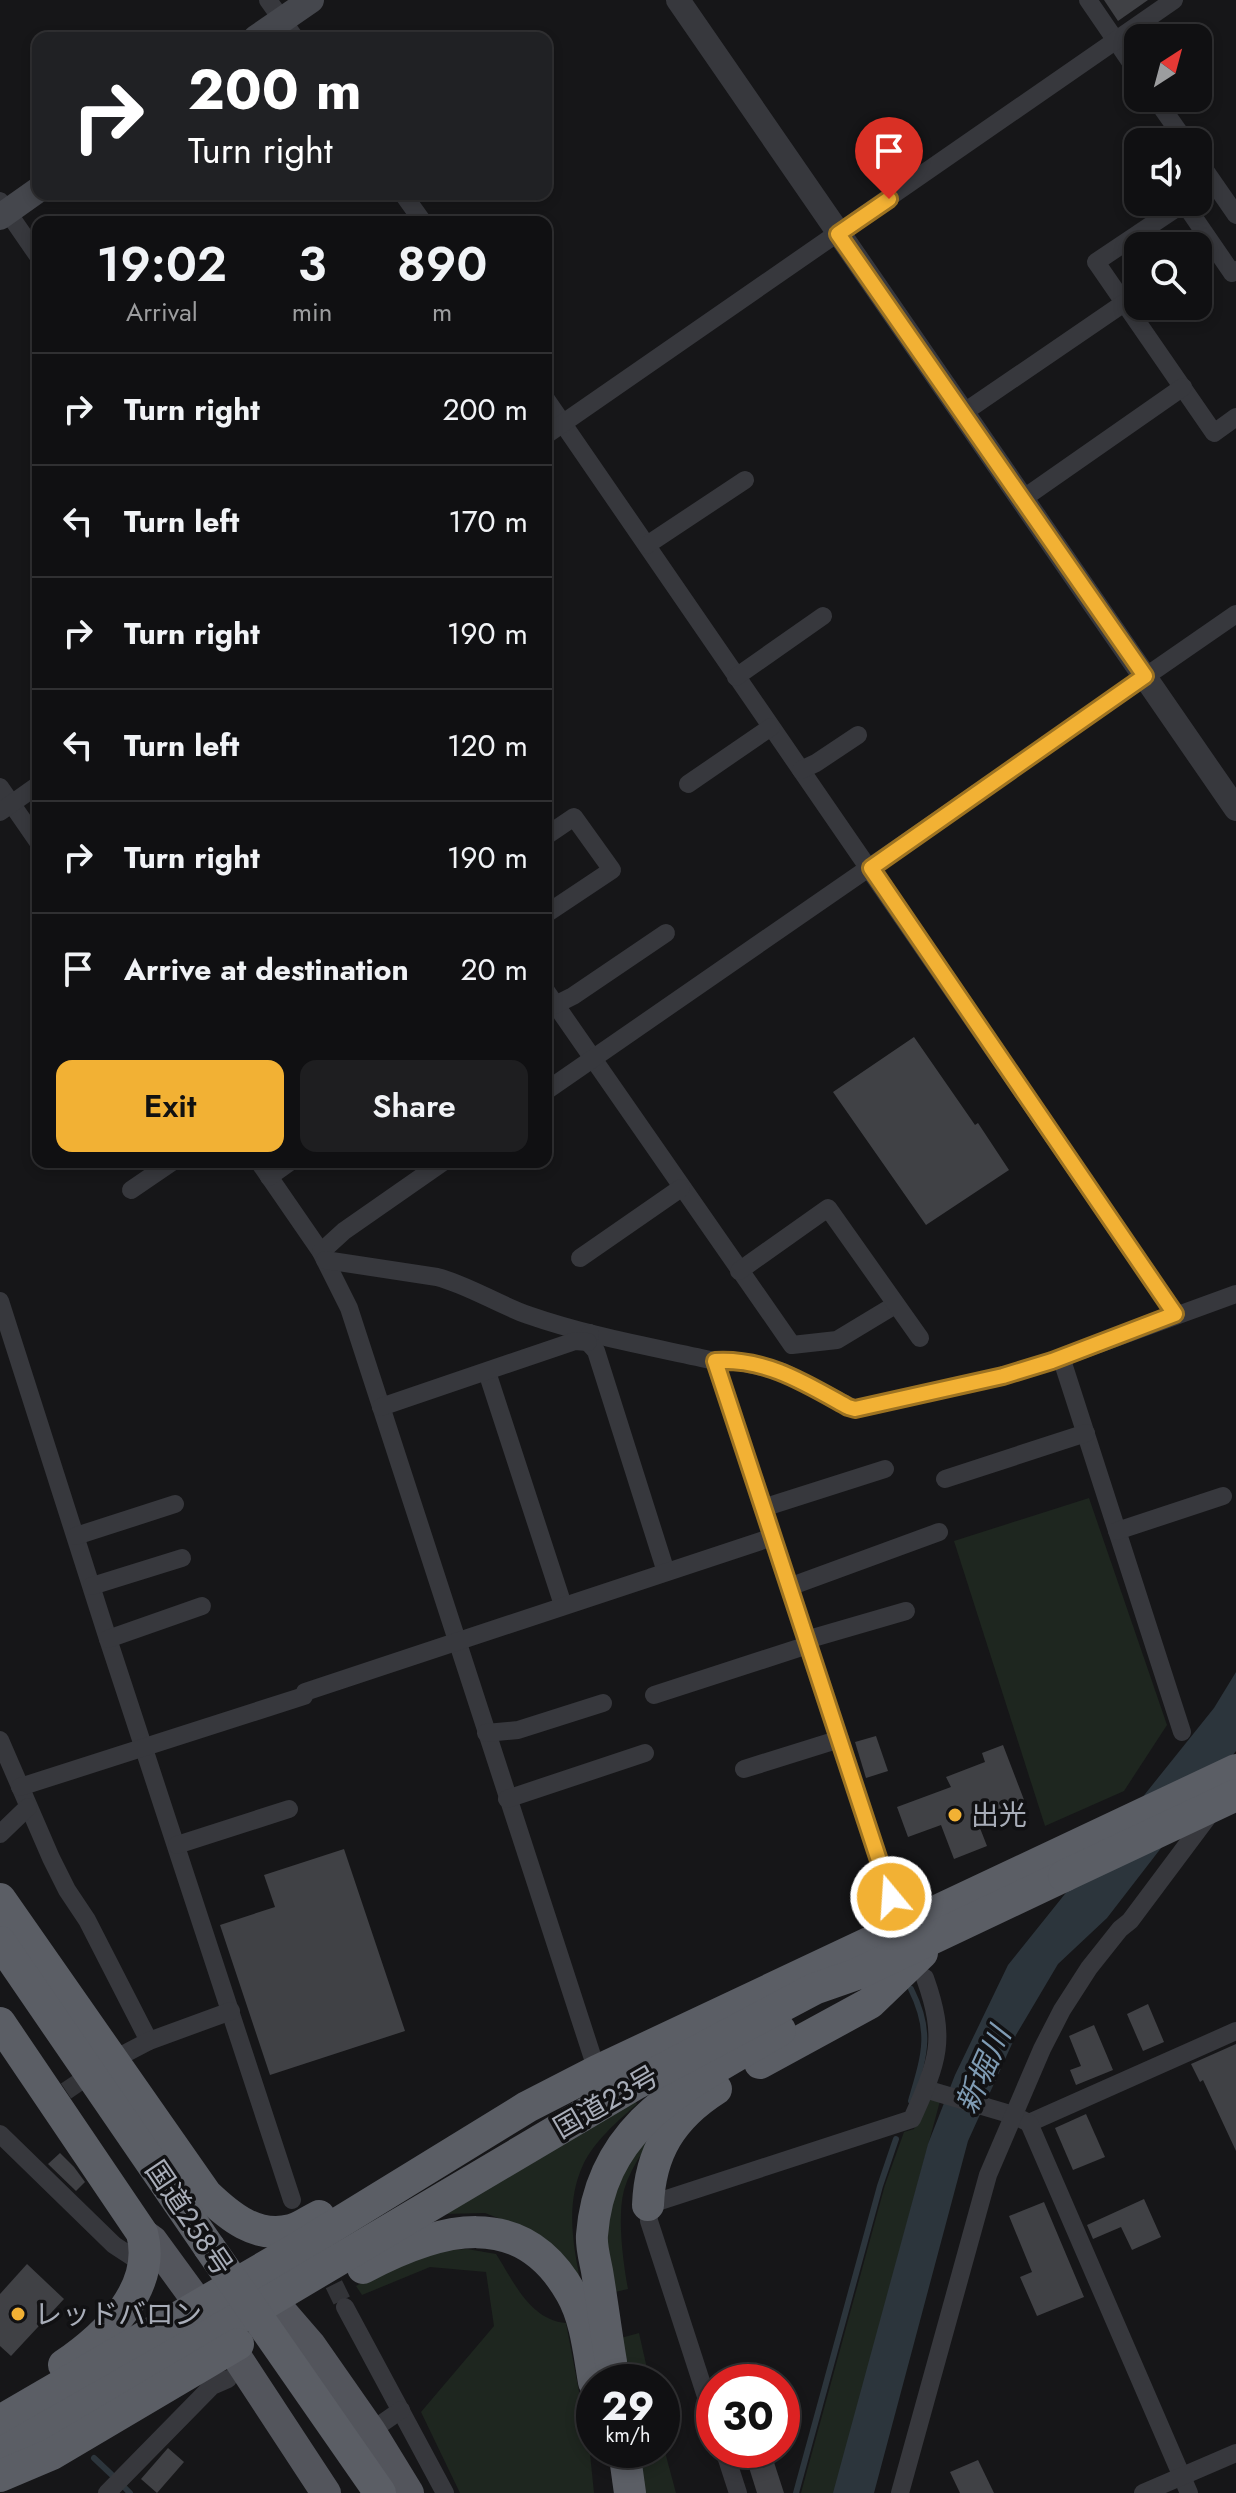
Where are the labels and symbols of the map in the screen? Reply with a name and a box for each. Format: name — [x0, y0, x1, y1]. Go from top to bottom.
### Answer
north arrow — [1124, 24, 1212, 112]
pin — [855, 117, 923, 199]
place label: 出光 — [971, 1795, 1027, 1836]
marker: 出光 — [946, 1806, 964, 1824]
position arrow — [849, 1855, 933, 1939]
water label: 新堀川 — [945, 2017, 1022, 2120]
street label: 国道23号 — [546, 2055, 666, 2149]
street label: 国道258号 — [135, 2152, 243, 2284]
place label: レッドバロン — [34, 2294, 202, 2335]
marker: レッドバロン — [9, 2305, 27, 2323]
speed limit sign: 30 — [696, 2364, 800, 2468]

